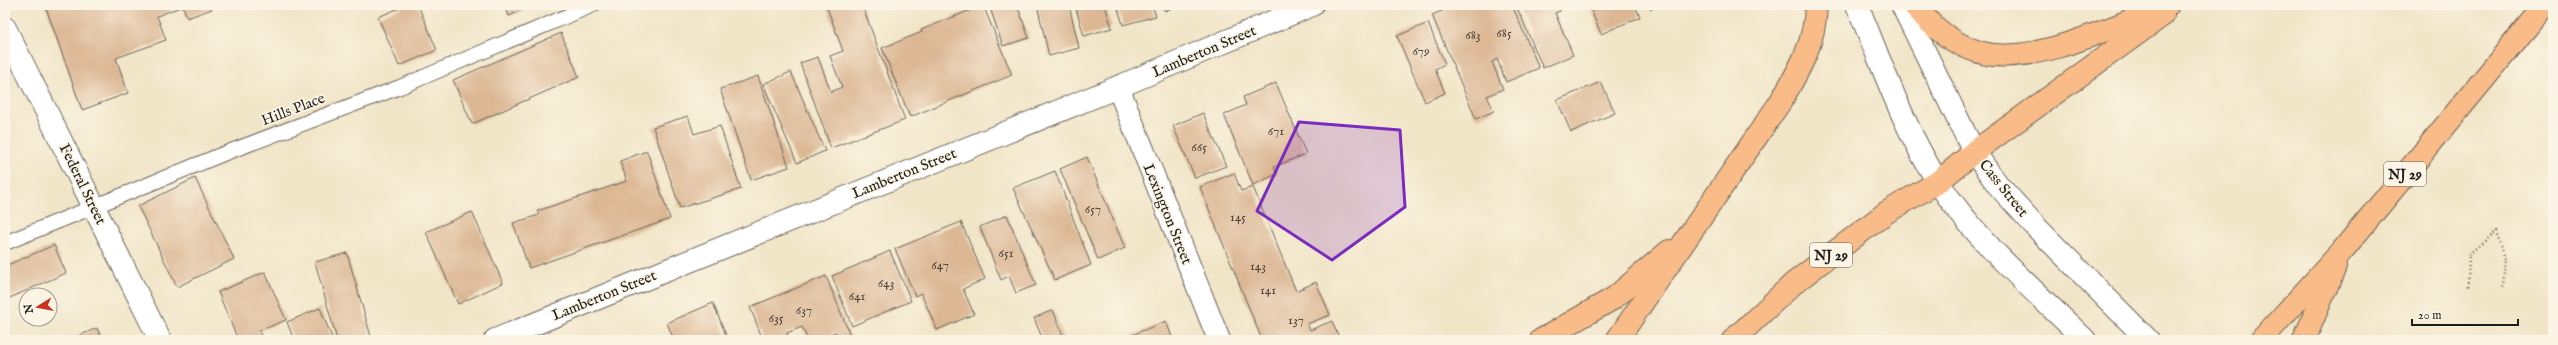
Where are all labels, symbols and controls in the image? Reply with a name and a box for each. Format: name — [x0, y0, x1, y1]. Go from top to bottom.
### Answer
street label: Lamberton Street — [1150, 21, 1259, 82]
house number: 685 — [1496, 25, 1512, 42]
house number: 683 — [1465, 27, 1481, 44]
house number: 679 — [1412, 43, 1430, 60]
street label: Hills Place — [259, 89, 328, 130]
house number: 671 — [1268, 123, 1284, 140]
house number: 665 — [1191, 139, 1207, 156]
street label: Federal Street — [55, 141, 110, 228]
street label: Lamberton Street — [849, 144, 959, 203]
street label: Cass Street — [1975, 156, 2032, 221]
street label: Lexington Street — [1139, 161, 1196, 267]
road number: NJ 29 — [2384, 162, 2426, 186]
house number: 657 — [1085, 201, 1101, 218]
house number: 145 — [1230, 209, 1246, 226]
road number: NJ 29 — [1810, 243, 1852, 267]
house number: 651 — [998, 245, 1014, 262]
house number: 647 — [931, 257, 949, 274]
house number: 143 — [1250, 258, 1266, 275]
street label: Lamberton Street — [549, 266, 659, 325]
house number: 643 — [878, 275, 894, 292]
house number: 141 — [1260, 282, 1276, 299]
north arrow — [18, 287, 58, 327]
house number: 641 — [849, 288, 866, 305]
scale bar — [2412, 301, 2518, 327]
text: N — [21, 302, 37, 316]
house number: 637 — [796, 302, 812, 319]
text: 20 m — [2418, 308, 2441, 323]
house number: 635 — [768, 310, 784, 327]
house number: 137 — [1288, 312, 1304, 329]

